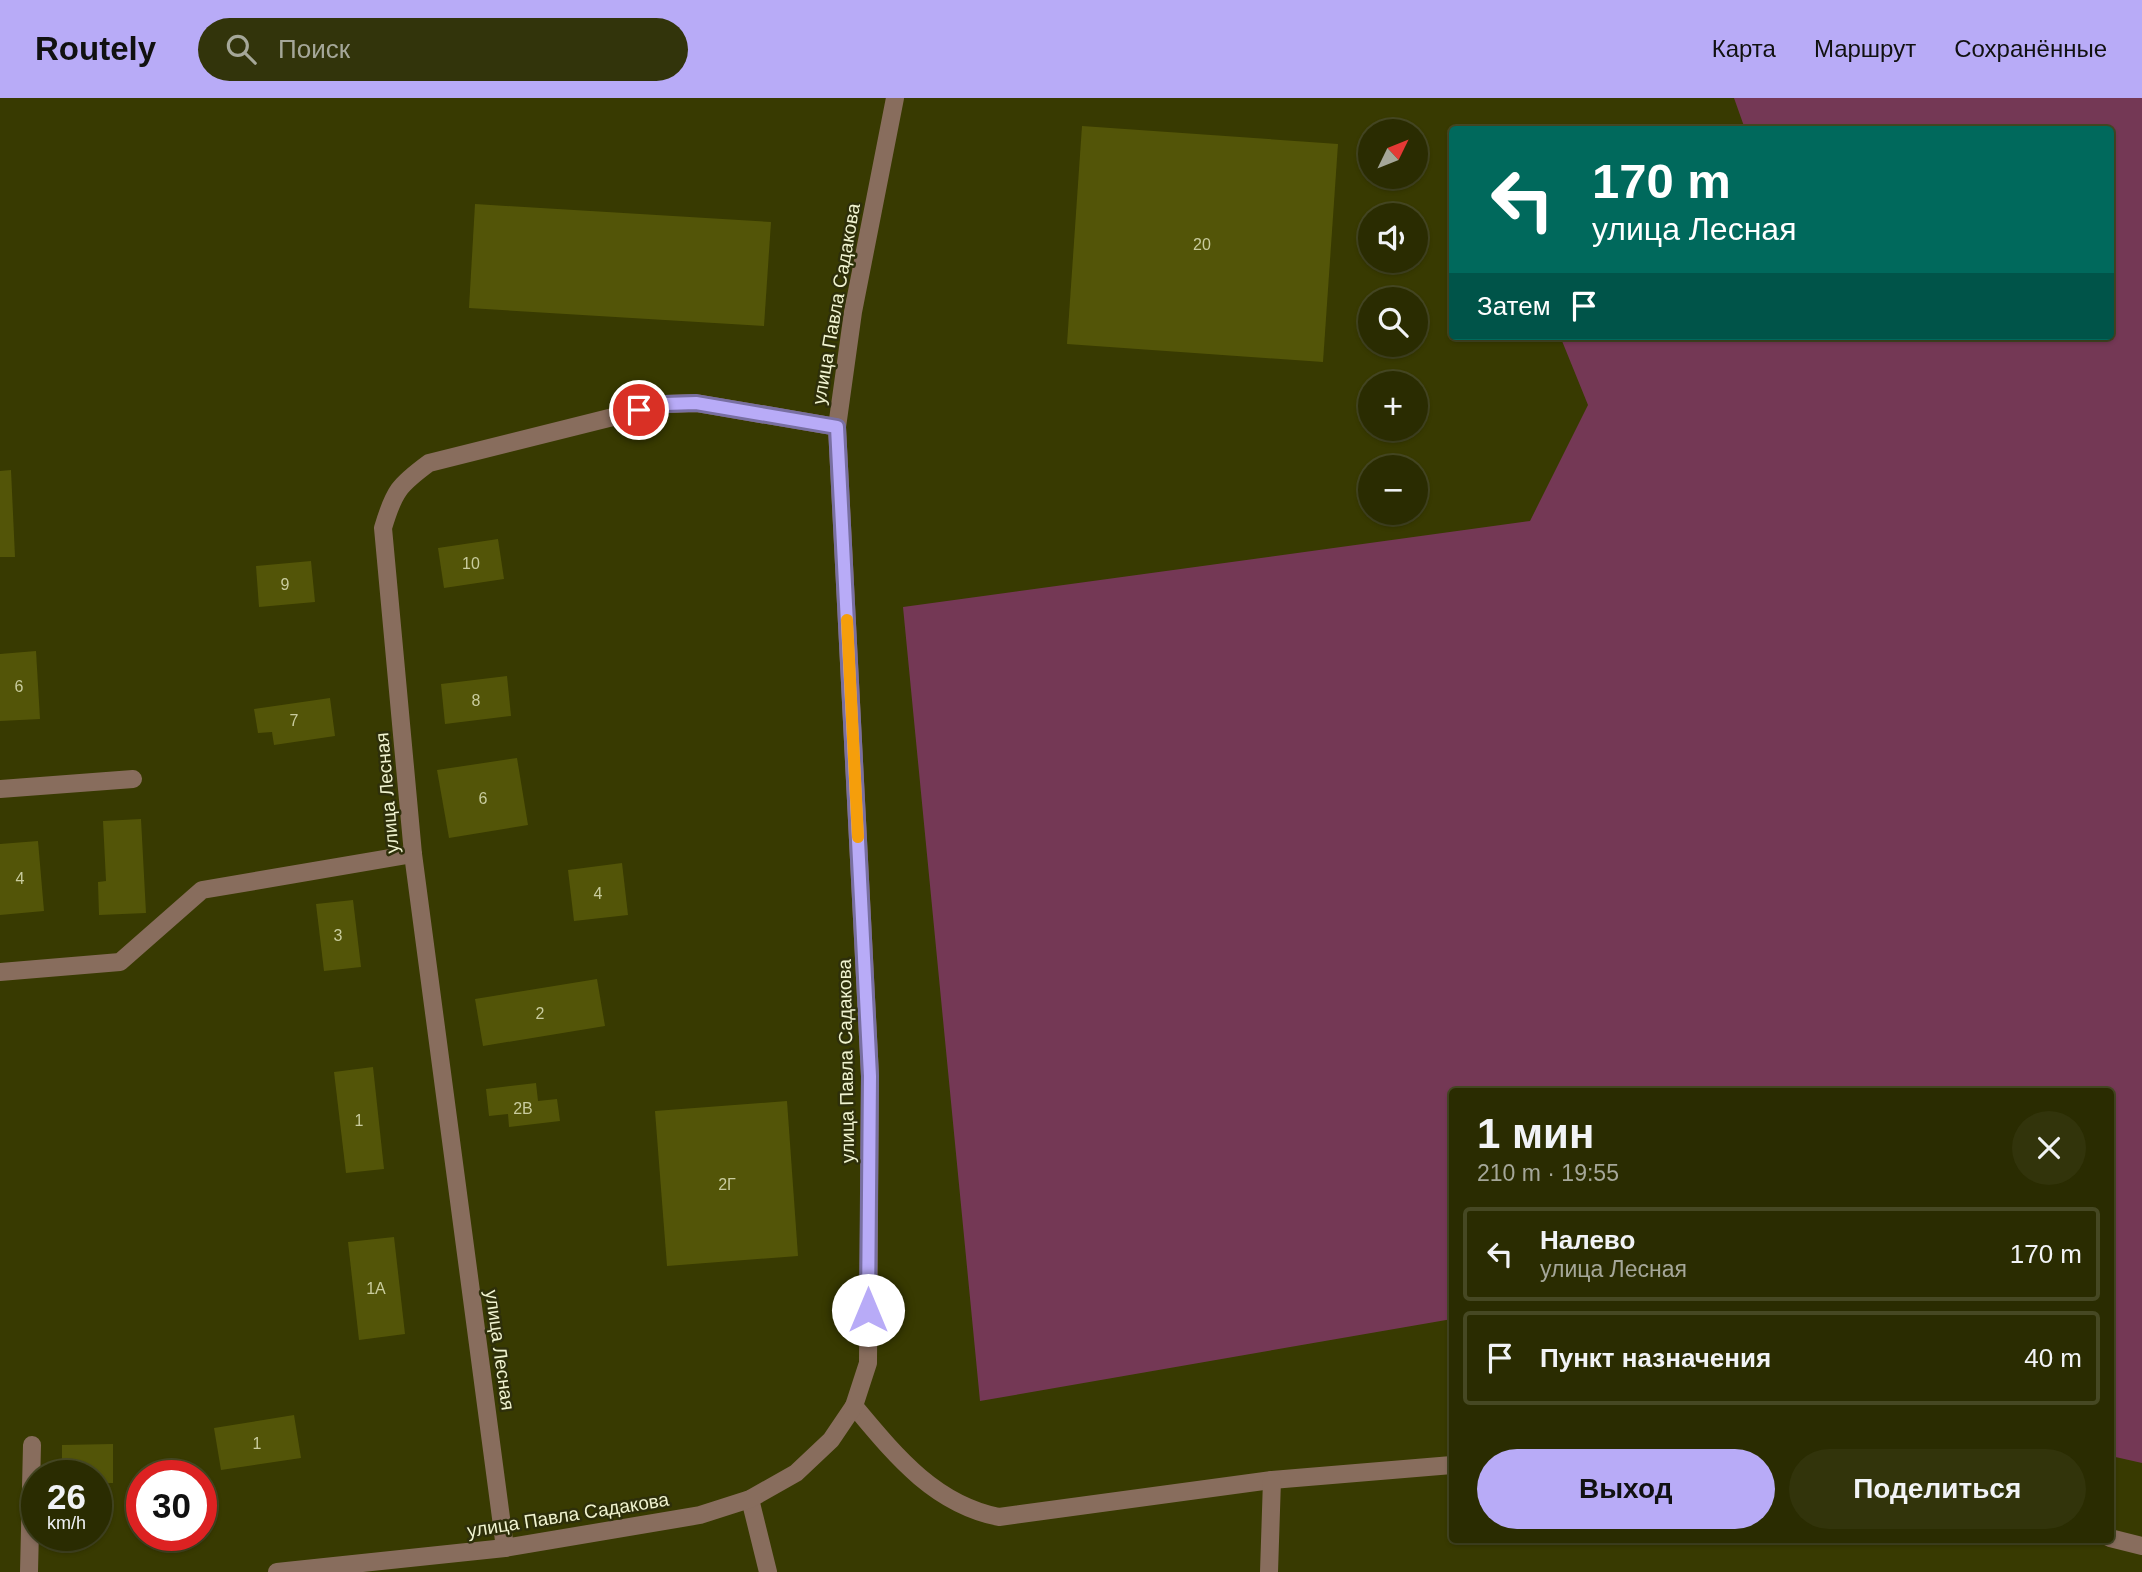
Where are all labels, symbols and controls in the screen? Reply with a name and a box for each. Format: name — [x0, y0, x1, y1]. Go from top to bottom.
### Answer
search box — [198, 18, 688, 81]
text: Routely — [35, 30, 156, 67]
icon: search — [222, 30, 260, 68]
text: Поиск — [278, 34, 350, 64]
text: Карта — [1712, 35, 1776, 62]
text: Маршрут — [1814, 35, 1916, 62]
text: Сохранённые — [1954, 35, 2107, 62]
north arrow — [1358, 119, 1428, 189]
map controls — [1358, 119, 1428, 525]
icon: left — [1477, 154, 1568, 245]
text: 170 m — [1592, 154, 1731, 208]
street label: улица Павла Садакова — [808, 201, 864, 406]
button: sound — [1358, 203, 1428, 273]
text: улица Лесная — [1592, 211, 1796, 247]
house number: 20 — [1193, 236, 1211, 253]
button: search — [1358, 287, 1428, 357]
icon: arrive — [1565, 287, 1603, 325]
text: Затем — [1477, 291, 1551, 321]
button: + — [1358, 371, 1428, 441]
pin — [609, 380, 669, 440]
icon: arrive — [620, 391, 658, 429]
button: − — [1358, 455, 1428, 525]
house number: 10 — [462, 555, 480, 572]
house number: 9 — [281, 576, 290, 593]
house number: 6 — [15, 678, 24, 695]
house number: 8 — [472, 692, 481, 709]
house number: 7 — [290, 712, 299, 729]
street label: улица Лесная — [371, 732, 403, 854]
house number: 6 — [479, 790, 488, 807]
house number: 4 — [16, 870, 25, 887]
house number: 4 — [594, 885, 603, 902]
house number: 3 — [334, 927, 343, 944]
street label: улица Павла Садакова — [834, 958, 858, 1163]
house number: 2 — [536, 1005, 545, 1022]
house number: 2В — [513, 1100, 533, 1117]
text: 1 мин — [1477, 1110, 1594, 1157]
button: close — [2012, 1111, 2086, 1185]
house number: 1 — [355, 1112, 364, 1129]
text: 210 m · 19:55 — [1477, 1160, 1619, 1186]
house number: 2Г — [718, 1176, 736, 1193]
text: Налево — [1540, 1225, 1635, 1255]
icon: left — [1481, 1235, 1519, 1273]
text: 170 m — [2010, 1239, 2082, 1269]
text: улица Лесная — [1540, 1256, 1687, 1282]
position arrow — [831, 1273, 905, 1347]
house number: 1А — [366, 1280, 386, 1297]
street label: улица Лесная — [481, 1288, 519, 1412]
icon: arrive — [1481, 1339, 1519, 1377]
text: Пункт назначения — [1540, 1343, 1771, 1373]
text: 40 m — [2024, 1343, 2082, 1373]
house number: 1 — [253, 1435, 262, 1452]
button: Выход — [1477, 1449, 1775, 1529]
button: Поделиться — [1789, 1449, 2086, 1529]
speed limit sign: 30 — [126, 1460, 217, 1551]
text: 26 — [47, 1477, 86, 1516]
street label: улица Павла Садакова — [466, 1489, 671, 1541]
text: km/h — [47, 1513, 86, 1533]

